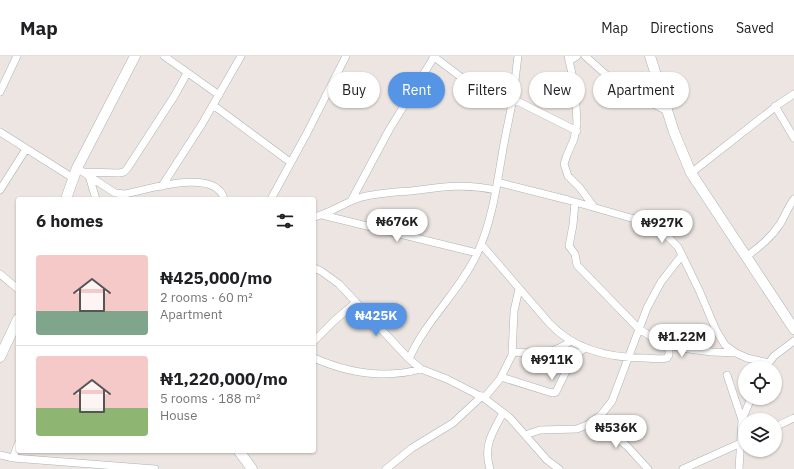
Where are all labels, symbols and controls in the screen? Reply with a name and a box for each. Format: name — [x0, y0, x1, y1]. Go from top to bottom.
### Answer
text: Map — [20, 16, 58, 40]
text: Map — [601, 19, 628, 37]
text: Directions — [650, 19, 714, 37]
text: Saved — [736, 19, 774, 37]
chip: Buy — [328, 72, 380, 108]
chip: Rent — [388, 72, 445, 108]
chip: Filters — [453, 72, 521, 108]
chip: New — [529, 72, 585, 108]
chip: Apartment — [593, 72, 689, 108]
pin: ₦676K — [369, 209, 425, 243]
text: 6 homes — [36, 210, 103, 232]
icon: filters — [274, 210, 296, 232]
pin: ₦927K — [634, 210, 690, 244]
text: ₦676K — [376, 213, 418, 230]
text: ₦927K — [641, 214, 683, 231]
text: ₦425,000/mo — [160, 267, 272, 289]
icon: home — [68, 271, 116, 319]
text: 2 rooms · 60 m² — [160, 289, 253, 306]
pin: ₦425K — [348, 303, 404, 337]
text: Apartment — [160, 306, 223, 323]
text: ₦425K — [355, 307, 397, 324]
pin: ₦1.22M — [649, 324, 715, 358]
text: ₦1.22M — [658, 328, 706, 345]
pin: ₦911K — [524, 347, 580, 381]
text: ₦911K — [531, 351, 573, 368]
map controls — [738, 361, 782, 457]
button: locate — [738, 361, 782, 405]
text: ₦1,220,000/mo — [160, 368, 288, 390]
icon: home — [68, 372, 116, 420]
text: 5 rooms · 188 m² — [160, 390, 261, 407]
text: House — [160, 407, 197, 424]
button: layers — [738, 413, 782, 457]
pin: ₦536K — [588, 415, 644, 449]
text: ₦536K — [595, 419, 637, 436]

